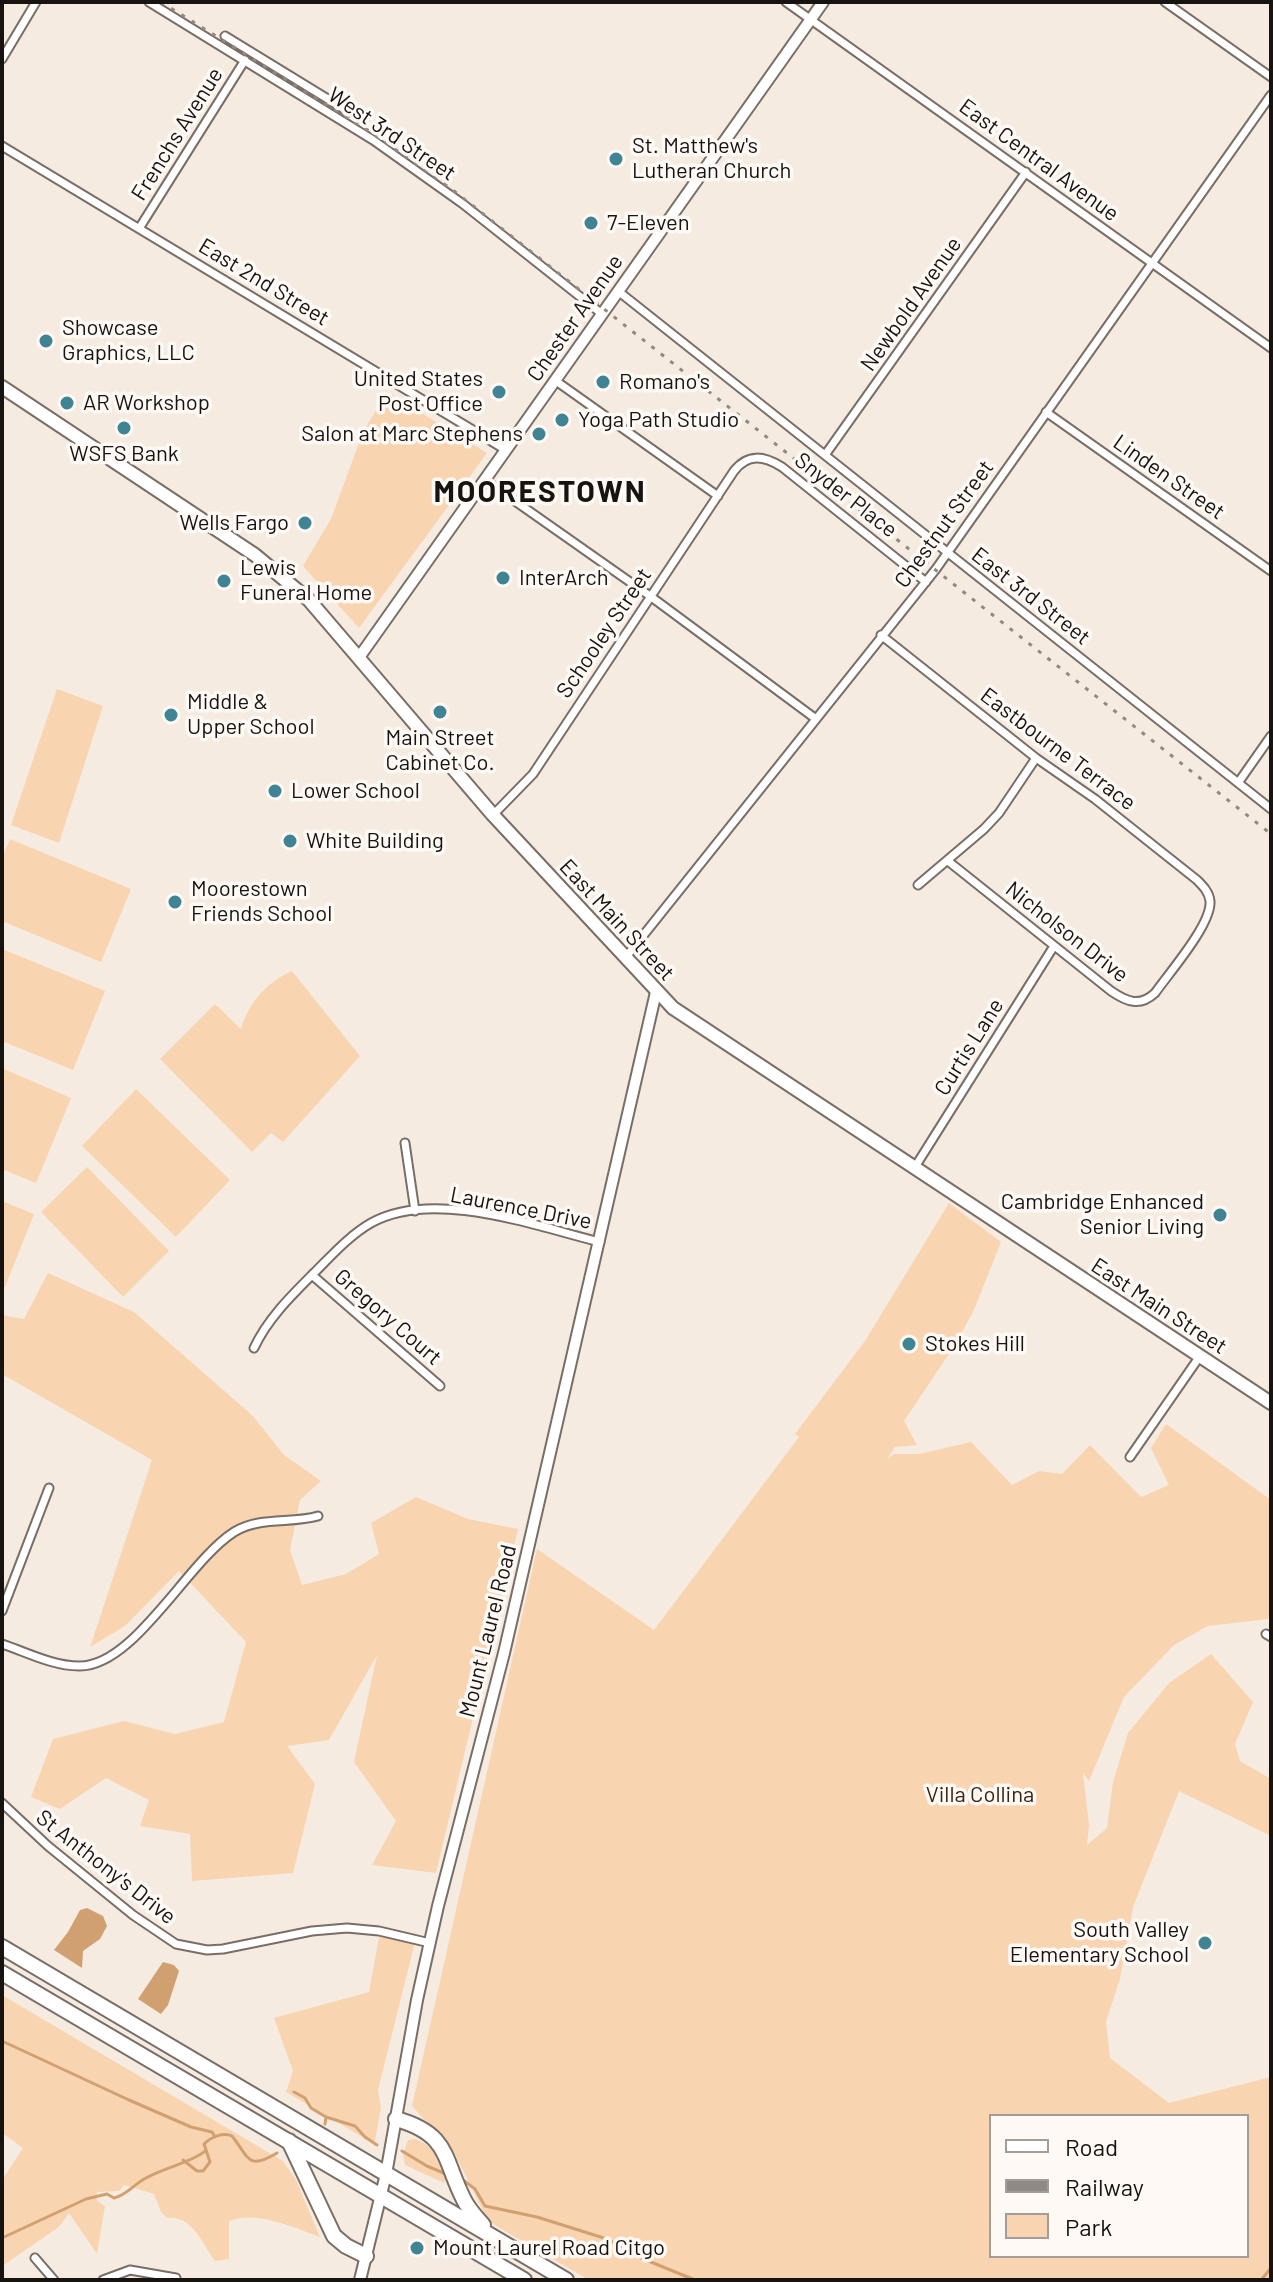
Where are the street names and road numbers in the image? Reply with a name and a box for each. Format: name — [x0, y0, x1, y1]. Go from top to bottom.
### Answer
street label: Frenchs Avenue — [126, 63, 228, 205]
street label: West 3rd Street — [323, 82, 461, 186]
street label: East Central Avenue — [954, 93, 1124, 227]
street label: Newbold Avenue — [855, 232, 967, 376]
street label: East 2nd Street — [194, 233, 334, 331]
street label: Chester Avenue — [521, 249, 629, 387]
street label: Linden Street — [1108, 429, 1230, 525]
street label: Snyder Place — [789, 447, 903, 543]
street label: Chestnut Street — [889, 455, 999, 593]
street label: East 3rd Street — [966, 542, 1096, 650]
street label: Schooley Street — [551, 563, 657, 703]
street label: Eastbourne Terrace — [975, 682, 1141, 816]
street label: East Main Street — [554, 854, 680, 986]
street label: Nicholson Drive — [1000, 876, 1134, 988]
street label: Curtis Lane — [929, 994, 1009, 1100]
street label: Laurence Drive — [448, 1181, 594, 1235]
street label: East Main Street — [1086, 1252, 1232, 1360]
street label: Gregory Court — [329, 1263, 447, 1371]
street label: Mount Laurel Road — [454, 1542, 522, 1720]
street label: St Anthony's Drive — [31, 1804, 181, 1930]

